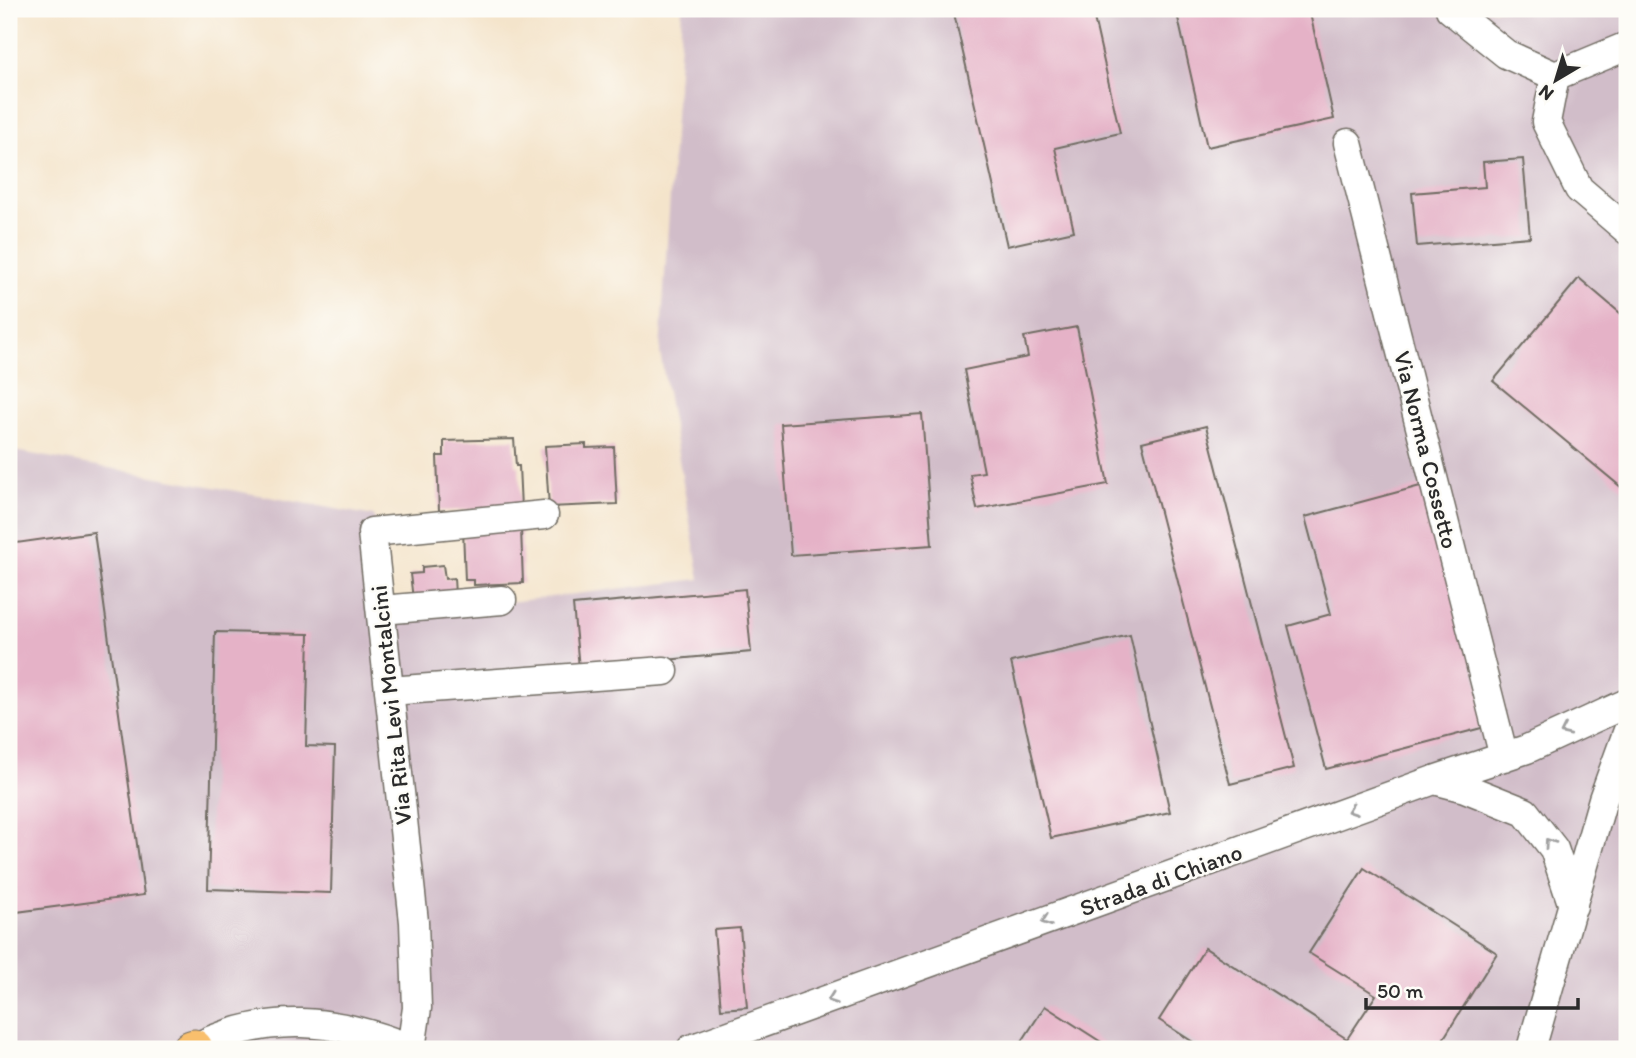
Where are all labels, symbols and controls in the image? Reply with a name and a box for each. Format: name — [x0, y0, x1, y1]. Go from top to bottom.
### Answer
north arrow — [1520, 46, 1590, 116]
text: N — [1534, 80, 1558, 106]
street label: Via Norma Cossetto — [1388, 348, 1465, 552]
street label: Via Rita Levi Montalcini — [363, 584, 418, 826]
one-way arrow — [1560, 723, 1572, 737]
one-way arrow — [1346, 802, 1358, 816]
street label: Strada di Chiano — [1076, 837, 1246, 922]
one-way arrow — [1545, 838, 1557, 851]
one-way arrow — [1040, 913, 1052, 927]
scale bar — [1366, 967, 1578, 1011]
text: 50 m — [1377, 978, 1424, 1003]
one-way arrow — [827, 991, 839, 1005]

